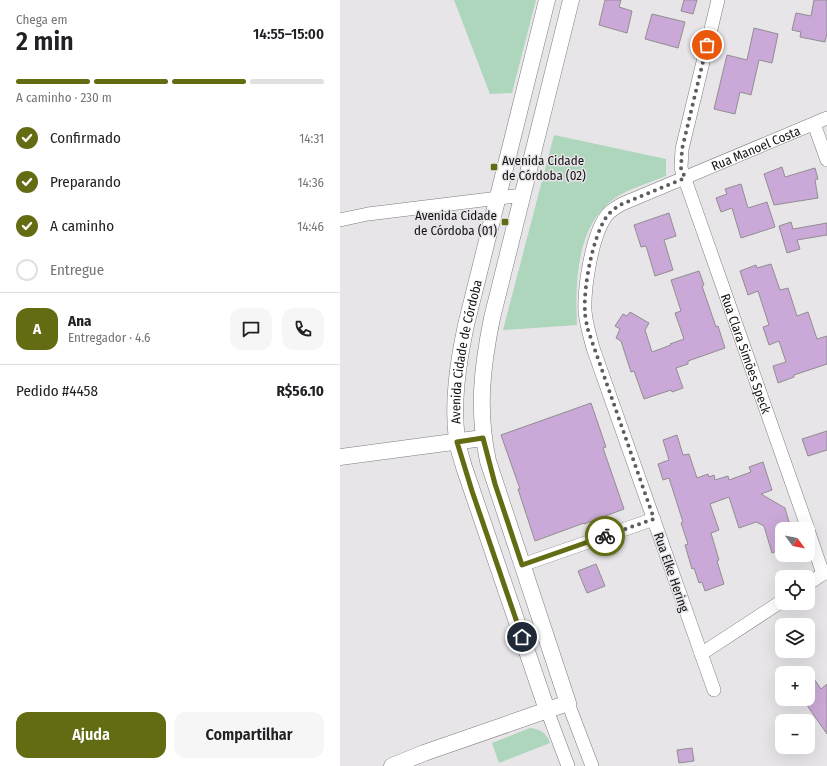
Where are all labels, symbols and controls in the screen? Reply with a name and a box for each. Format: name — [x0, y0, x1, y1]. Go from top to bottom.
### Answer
text: Chega em — [16, 12, 67, 27]
text: 14:55–15:00 — [253, 25, 324, 43]
text: 2 min — [16, 26, 74, 57]
pin — [690, 28, 724, 62]
icon: bag — [696, 34, 718, 56]
text: A caminho · 230 m — [16, 90, 112, 105]
street label: Rua Manoel Costa — [709, 123, 803, 174]
icon: check — [16, 127, 38, 149]
text: Confirmado — [50, 129, 121, 147]
text: 14:31 — [299, 131, 324, 146]
place label: Avenida Cidade de Córdoba (02) — [502, 153, 586, 183]
marker: Avenida Cidade de Córdoba (02) — [489, 162, 499, 172]
icon: check — [16, 171, 38, 193]
text: Preparando — [50, 173, 121, 191]
text: 14:36 — [297, 175, 324, 190]
place label: Avenida Cidade de Córdoba (01) — [414, 208, 497, 238]
icon: check — [16, 215, 38, 237]
text: A caminho — [50, 217, 114, 235]
marker: Avenida Cidade de Córdoba (01) — [500, 217, 510, 227]
text: 14:46 — [297, 219, 324, 234]
text: Entregue — [50, 261, 104, 279]
street label: Avenida Cidade de Córdoba — [448, 278, 485, 424]
street label: Rua Clara Simões Speck — [718, 292, 774, 417]
button: chat — [230, 308, 272, 350]
button: phone — [282, 308, 324, 350]
text: Ana — [68, 312, 91, 330]
text: A — [33, 320, 41, 338]
text: Entregador · 4.6 — [68, 330, 150, 345]
text: Pedido #4458 — [16, 382, 98, 400]
text: R$56.10 — [277, 382, 324, 400]
courier — [585, 516, 625, 556]
north arrow — [775, 522, 815, 562]
map controls — [775, 522, 815, 754]
icon: bike — [594, 525, 616, 547]
street label: Rua Elke Hering — [651, 530, 692, 615]
button: locate — [775, 570, 815, 610]
button: layers — [775, 618, 815, 658]
pin — [505, 620, 539, 654]
icon: home — [511, 626, 533, 648]
button: + — [775, 666, 815, 706]
button: Ajuda — [16, 712, 166, 758]
button: Compartilhar — [174, 712, 324, 758]
button: − — [775, 714, 815, 754]

